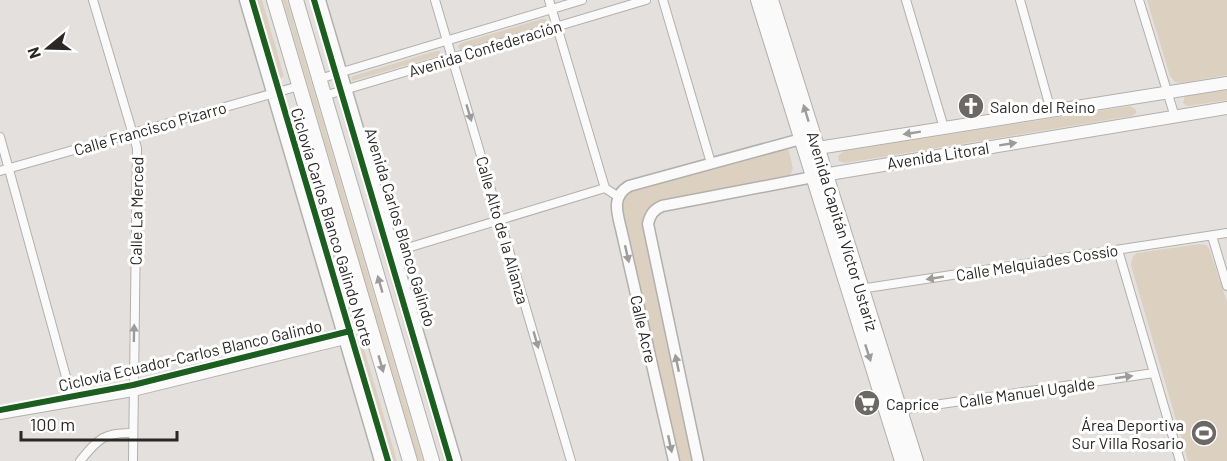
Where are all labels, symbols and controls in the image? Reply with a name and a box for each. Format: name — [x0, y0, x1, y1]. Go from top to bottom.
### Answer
street label: Avenida Confederación — [406, 16, 564, 80]
north arrow — [18, 18, 78, 78]
text: N — [23, 45, 44, 61]
church icon: Salon del Reino — [956, 91, 986, 121]
street label: Calle Francisco Pizarro — [72, 97, 228, 159]
place label: Salon del Reino — [990, 97, 1095, 116]
one-way arrow — [465, 104, 474, 122]
one-way arrow — [801, 104, 810, 122]
street label: Ciclovía Carlos Blanco Galindo Norte — [288, 105, 378, 349]
street label: Avenida Carlos Blanco Galindo — [362, 125, 440, 329]
street label: Avenida Capitán Víctor Ustariz — [804, 129, 882, 333]
one-way arrow — [902, 129, 921, 138]
street label: Avenida Litoral — [886, 138, 990, 172]
one-way arrow — [998, 139, 1017, 148]
street label: Calle Alto de la Alianza — [473, 154, 533, 306]
street label: Calle La Merced — [126, 157, 146, 265]
street label: Calle Melquiades Cossío — [955, 240, 1119, 284]
one-way arrow — [622, 244, 632, 263]
one-way arrow — [926, 273, 945, 282]
one-way arrow — [375, 275, 384, 293]
street label: Calle Acre — [627, 293, 661, 365]
street label: Ciclovía Ecuador-Carlos Blanco Galindo — [56, 315, 324, 395]
one-way arrow — [129, 324, 139, 343]
one-way arrow — [531, 331, 541, 349]
one-way arrow — [864, 344, 873, 362]
one-way arrow — [672, 353, 681, 372]
one-way arrow — [377, 355, 386, 373]
street label: Calle Manuel Ugalde — [958, 373, 1096, 411]
one-way arrow — [1114, 373, 1133, 382]
supermarket icon: Caprice — [852, 388, 882, 418]
place label: Caprice — [886, 394, 939, 413]
scale bar — [21, 404, 177, 442]
text: 100 m — [30, 413, 75, 435]
place label: Área Deportiva Sur Villa Rosario — [1072, 415, 1184, 452]
sports icon: Área Deportiva Sur Villa Rosario — [1189, 418, 1219, 448]
one-way arrow — [666, 435, 675, 454]

